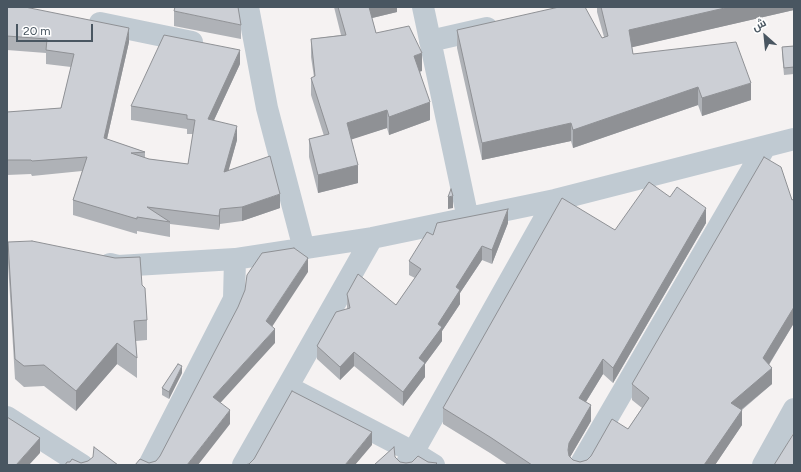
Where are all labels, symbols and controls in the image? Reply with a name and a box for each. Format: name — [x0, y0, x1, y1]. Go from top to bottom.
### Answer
scale bar — [18, 16, 95, 42]
north arrow — [745, 16, 785, 56]
text: ش — [750, 16, 769, 34]
text: 20 m — [23, 24, 51, 38]

